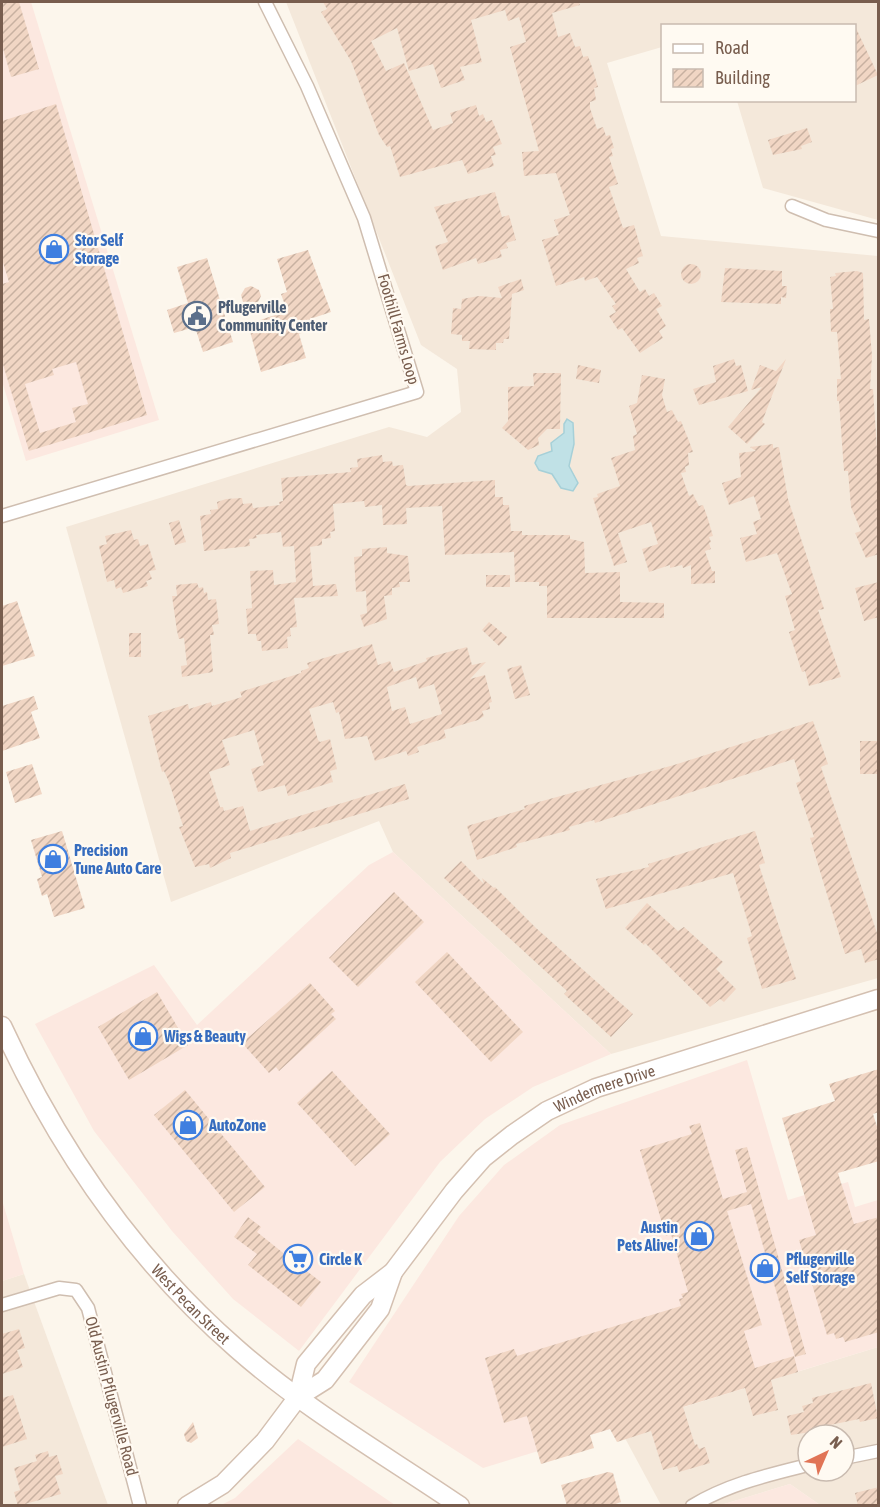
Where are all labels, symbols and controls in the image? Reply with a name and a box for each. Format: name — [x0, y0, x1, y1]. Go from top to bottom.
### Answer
legend — [661, 24, 856, 102]
text: Road — [715, 37, 749, 58]
text: Building — [715, 67, 770, 88]
place label: Stor Self Storage — [75, 231, 124, 267]
shop icon: Stor Self Storage — [38, 233, 70, 265]
street label: Foothill Farms Loop — [374, 272, 423, 387]
place label: Pflugerville Community Center — [218, 298, 327, 334]
public building icon: Pflugerville Community Center — [181, 300, 213, 332]
place label: Precision Tune Auto Care — [74, 841, 162, 877]
shop icon: Precision Tune Auto Care — [37, 843, 69, 875]
shop icon: Wigs & Beauty — [127, 1020, 159, 1052]
place label: Wigs & Beauty — [163, 1027, 246, 1045]
street label: Windermere Drive — [551, 1061, 657, 1115]
shop icon: AutoZone — [172, 1109, 204, 1141]
place label: AutoZone — [208, 1116, 266, 1134]
place label: Austin Pets Alive! — [617, 1218, 678, 1254]
shop icon: Austin Pets Alive! — [683, 1220, 715, 1252]
supermarket icon: Circle K — [282, 1243, 314, 1275]
place label: Circle K — [319, 1250, 362, 1268]
place label: Pflugerville Self Storage — [786, 1250, 855, 1286]
shop icon: Pflugerville Self Storage — [749, 1252, 781, 1284]
street label: West Pecan Street — [148, 1261, 234, 1348]
street label: Old Austin Pflugerville Road — [81, 1314, 142, 1478]
north arrow — [796, 1423, 856, 1483]
text: N — [827, 1432, 846, 1452]

